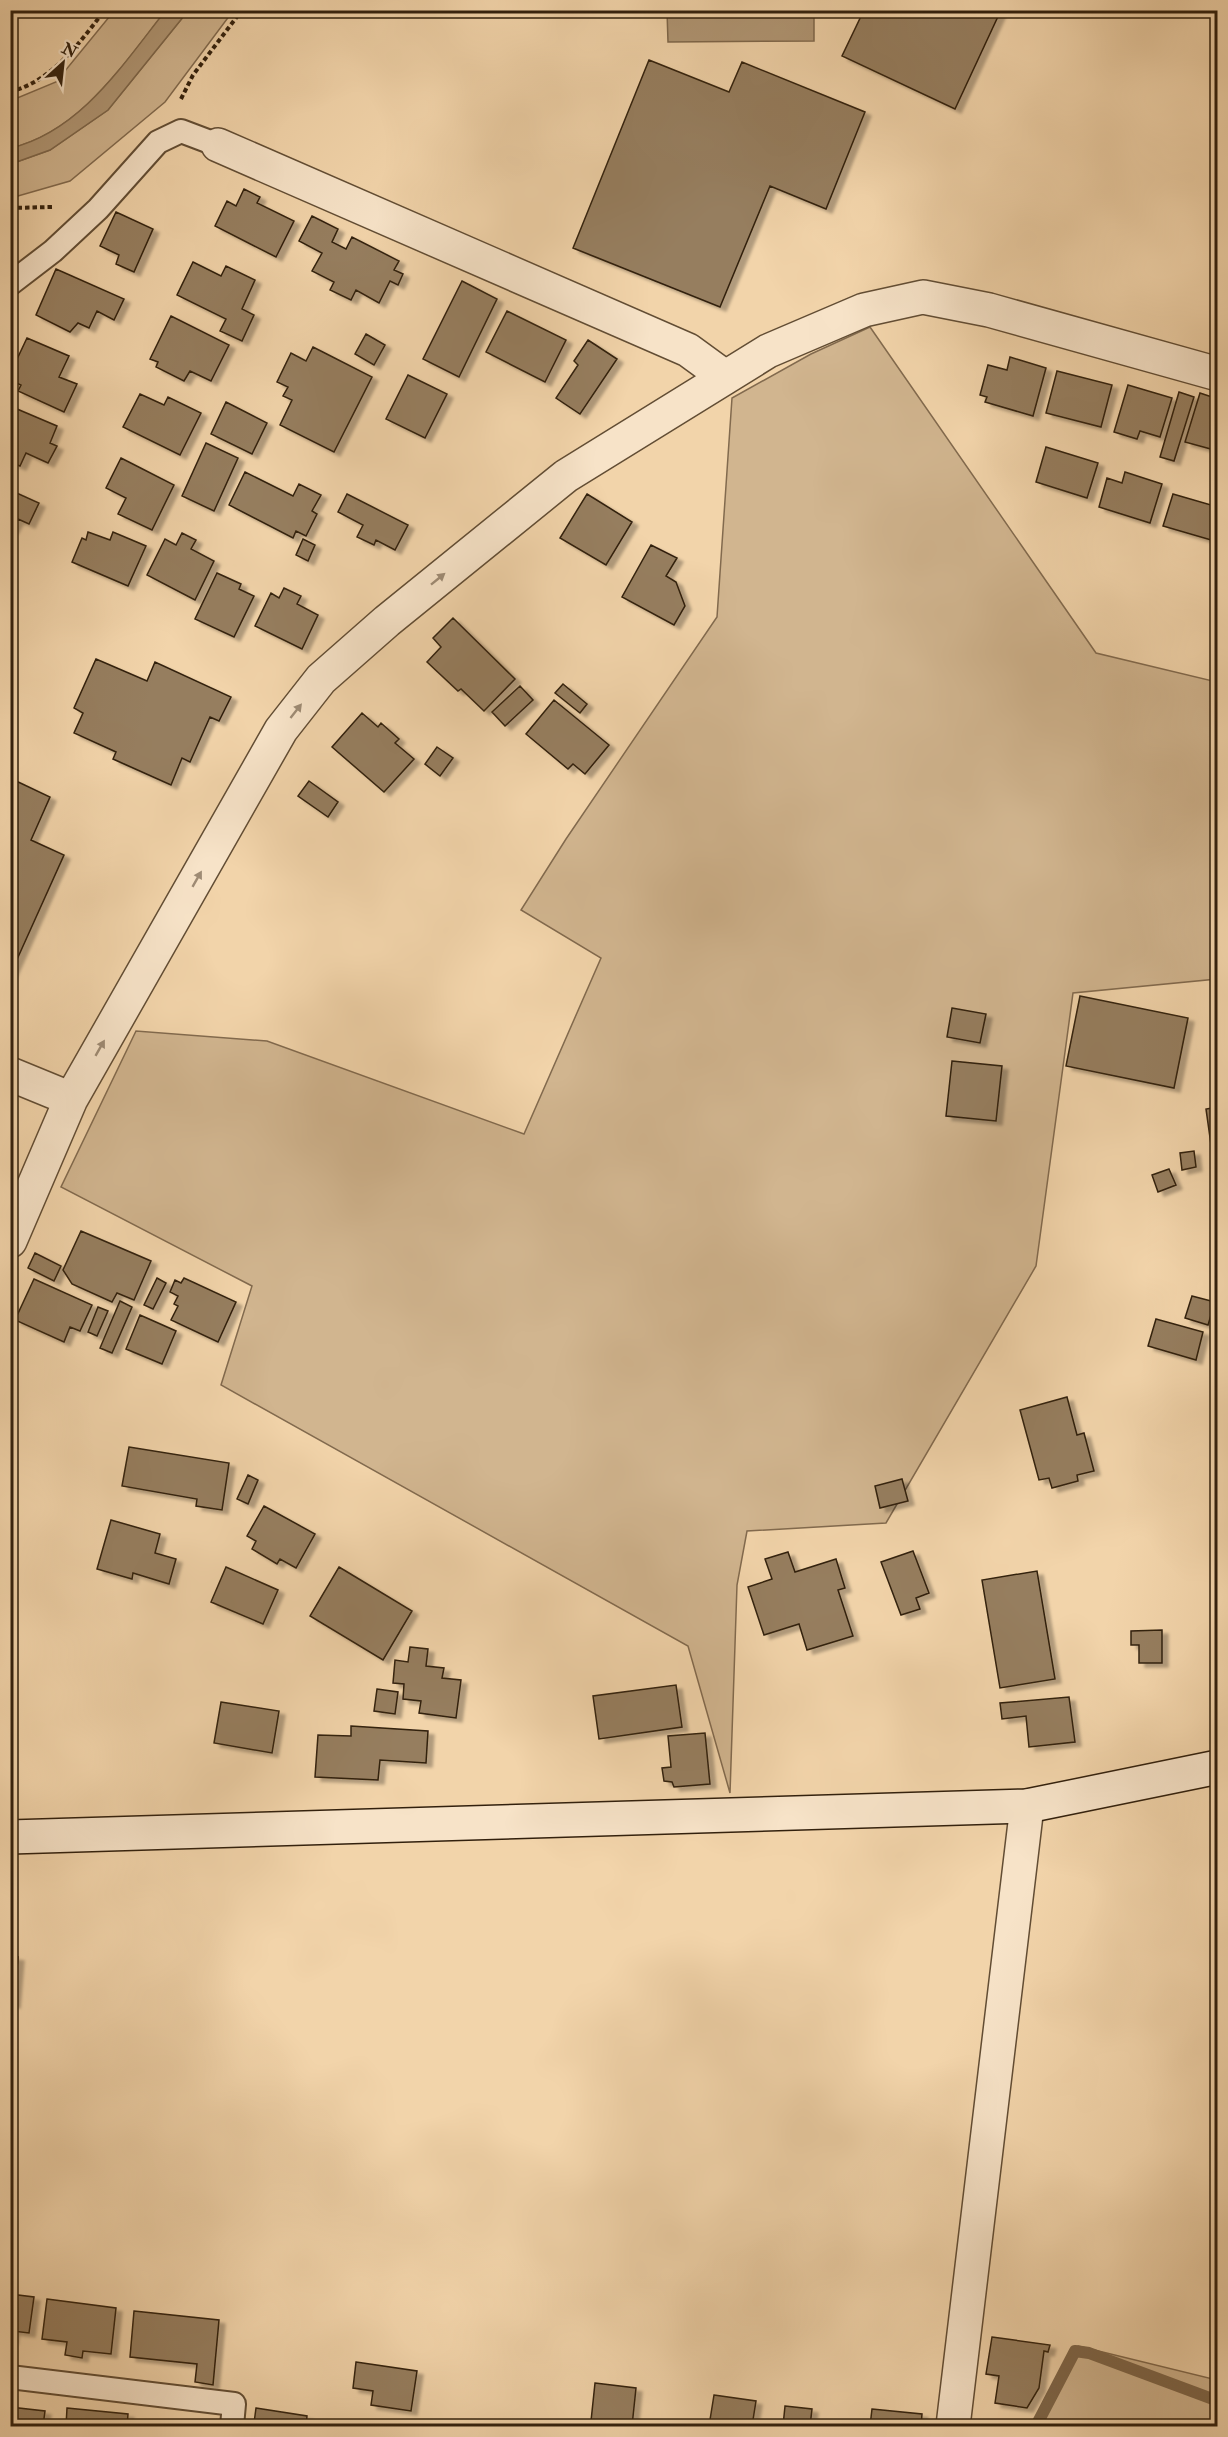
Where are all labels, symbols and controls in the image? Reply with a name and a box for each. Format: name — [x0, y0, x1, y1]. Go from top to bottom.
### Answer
north arrow — [33, 33, 93, 93]
text: N — [58, 38, 81, 63]
one-way arrow — [430, 573, 445, 586]
one-way arrow — [289, 704, 301, 719]
one-way arrow — [191, 871, 202, 887]
one-way arrow — [95, 1039, 105, 1056]

